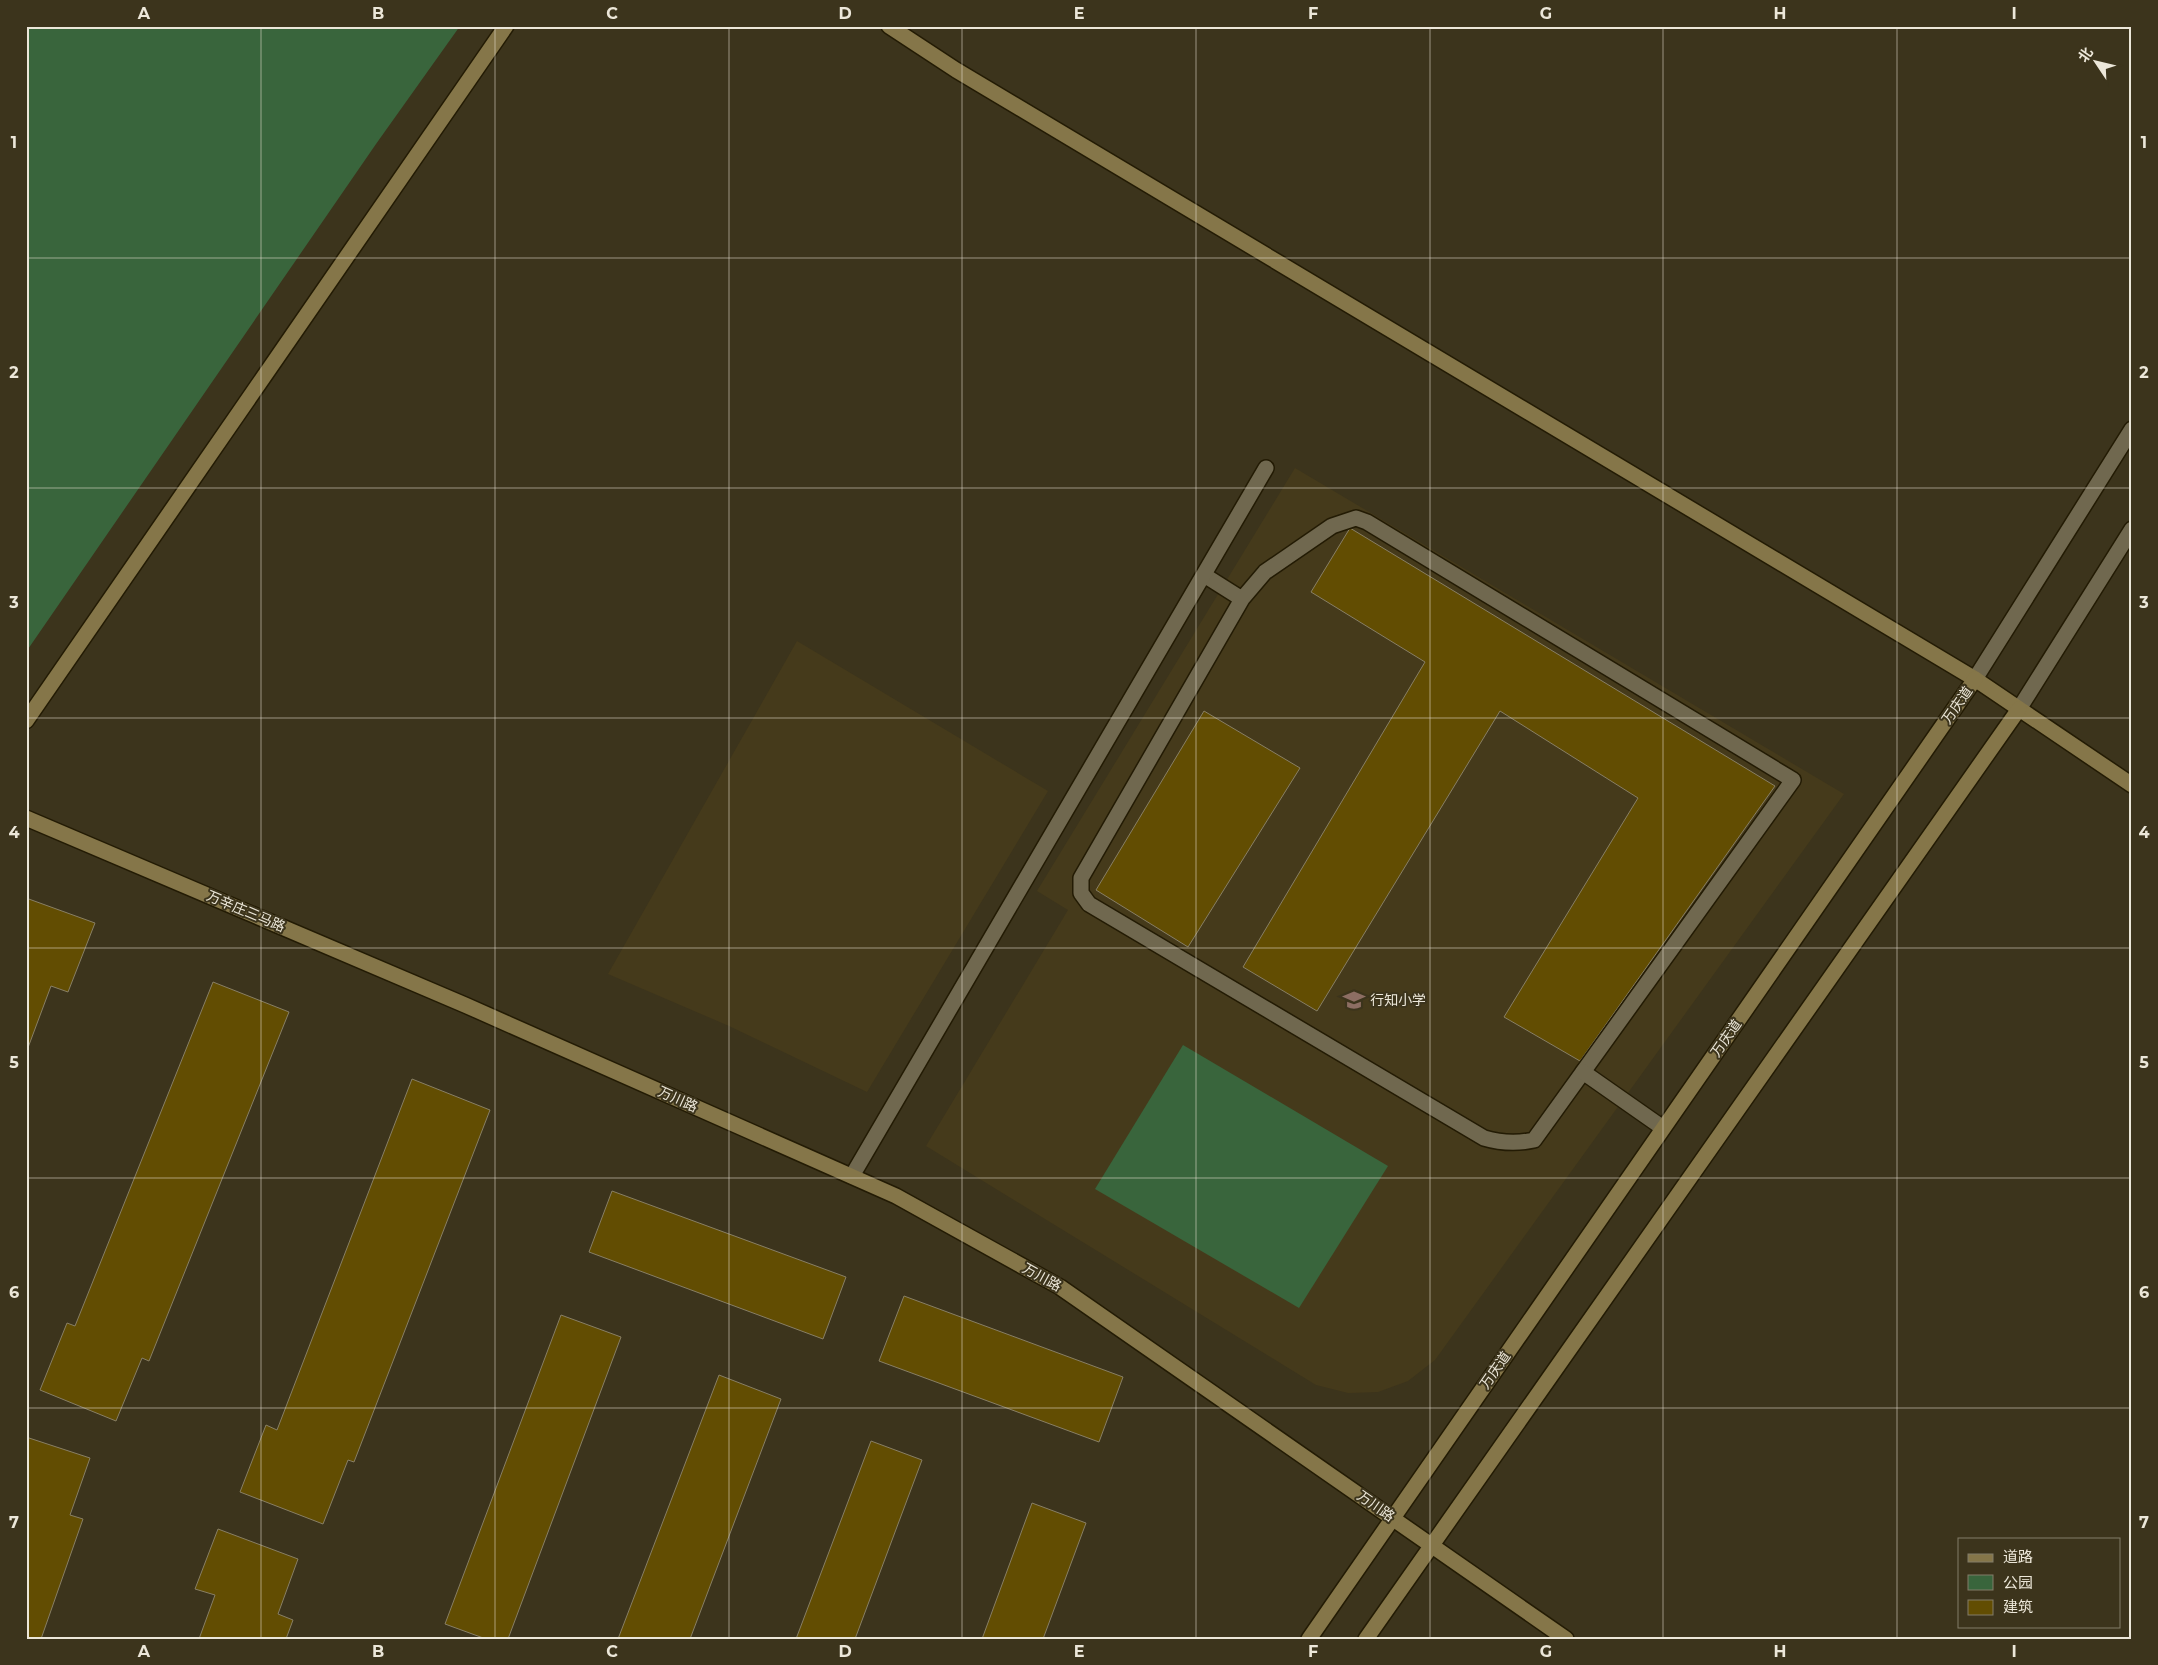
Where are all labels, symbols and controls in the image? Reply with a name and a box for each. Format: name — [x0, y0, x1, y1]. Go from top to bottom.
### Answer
text: A — [137, 4, 151, 23]
text: B — [372, 4, 384, 23]
text: C — [606, 4, 618, 23]
text: D — [838, 4, 852, 23]
text: E — [1074, 4, 1084, 23]
text: F — [1308, 4, 1318, 23]
text: G — [1540, 4, 1552, 23]
text: H — [1774, 4, 1786, 23]
text: I — [2011, 4, 2017, 23]
north arrow — [2070, 38, 2120, 88]
text: 北 — [2074, 44, 2097, 65]
text: 1 — [11, 133, 17, 152]
text: 1 — [2141, 133, 2147, 152]
text: 2 — [9, 363, 19, 382]
text: 2 — [2139, 363, 2149, 382]
text: 3 — [8, 593, 19, 612]
text: 3 — [2138, 593, 2149, 612]
street label: 万庆道 — [1938, 683, 1976, 727]
text: 4 — [8, 823, 20, 842]
text: 4 — [2138, 823, 2150, 842]
street label: 万辛庄三马路 — [204, 886, 288, 936]
school or university icon: 行知小学 — [1341, 987, 1367, 1013]
place label: 行知小学 — [1370, 991, 1426, 1009]
street label: 万庆道 — [1707, 1016, 1745, 1060]
text: 5 — [9, 1053, 19, 1072]
text: 5 — [2139, 1053, 2149, 1072]
street label: 万川路 — [655, 1082, 701, 1116]
street label: 万川路 — [1019, 1259, 1065, 1295]
text: 6 — [9, 1283, 19, 1302]
text: 6 — [2139, 1283, 2149, 1302]
street label: 万庆道 — [1476, 1348, 1514, 1392]
street label: 万川路 — [1354, 1487, 1398, 1525]
text: 7 — [9, 1513, 19, 1532]
text: 7 — [2139, 1513, 2149, 1532]
legend — [1958, 1538, 2120, 1628]
text: 道路 — [2003, 1547, 2033, 1566]
text: 公园 — [2003, 1573, 2033, 1592]
text: 建筑 — [2003, 1597, 2033, 1616]
text: A — [137, 1642, 151, 1661]
text: B — [372, 1642, 384, 1661]
text: C — [606, 1642, 618, 1661]
text: D — [838, 1642, 852, 1661]
text: E — [1074, 1642, 1084, 1661]
text: F — [1308, 1642, 1318, 1661]
text: G — [1540, 1642, 1552, 1661]
text: H — [1774, 1642, 1786, 1661]
text: I — [2011, 1642, 2017, 1661]

